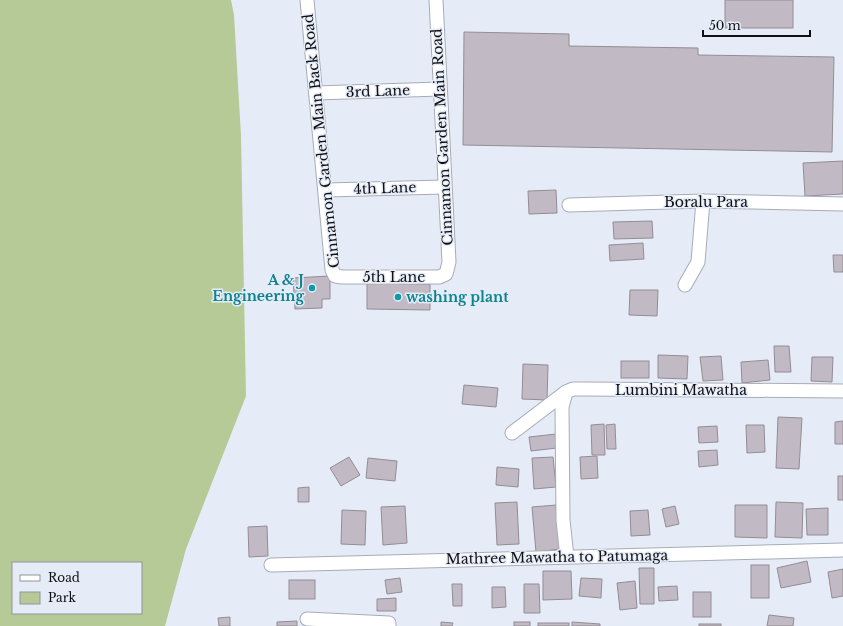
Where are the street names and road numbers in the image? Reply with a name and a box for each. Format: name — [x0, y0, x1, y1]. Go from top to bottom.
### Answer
street label: Cinnamon Garden Main Back Road — [299, 12, 343, 269]
street label: Cinnamon Garden Main Road — [427, 28, 457, 246]
street label: 3rd Lane — [346, 81, 410, 101]
street label: 4th Lane — [353, 178, 417, 198]
street label: Boralu Para — [664, 193, 748, 211]
street label: 5th Lane — [363, 268, 425, 286]
street label: Lumbini Mawatha — [615, 381, 747, 399]
street label: Mathree Mawatha to Patumaga — [446, 546, 669, 568]

